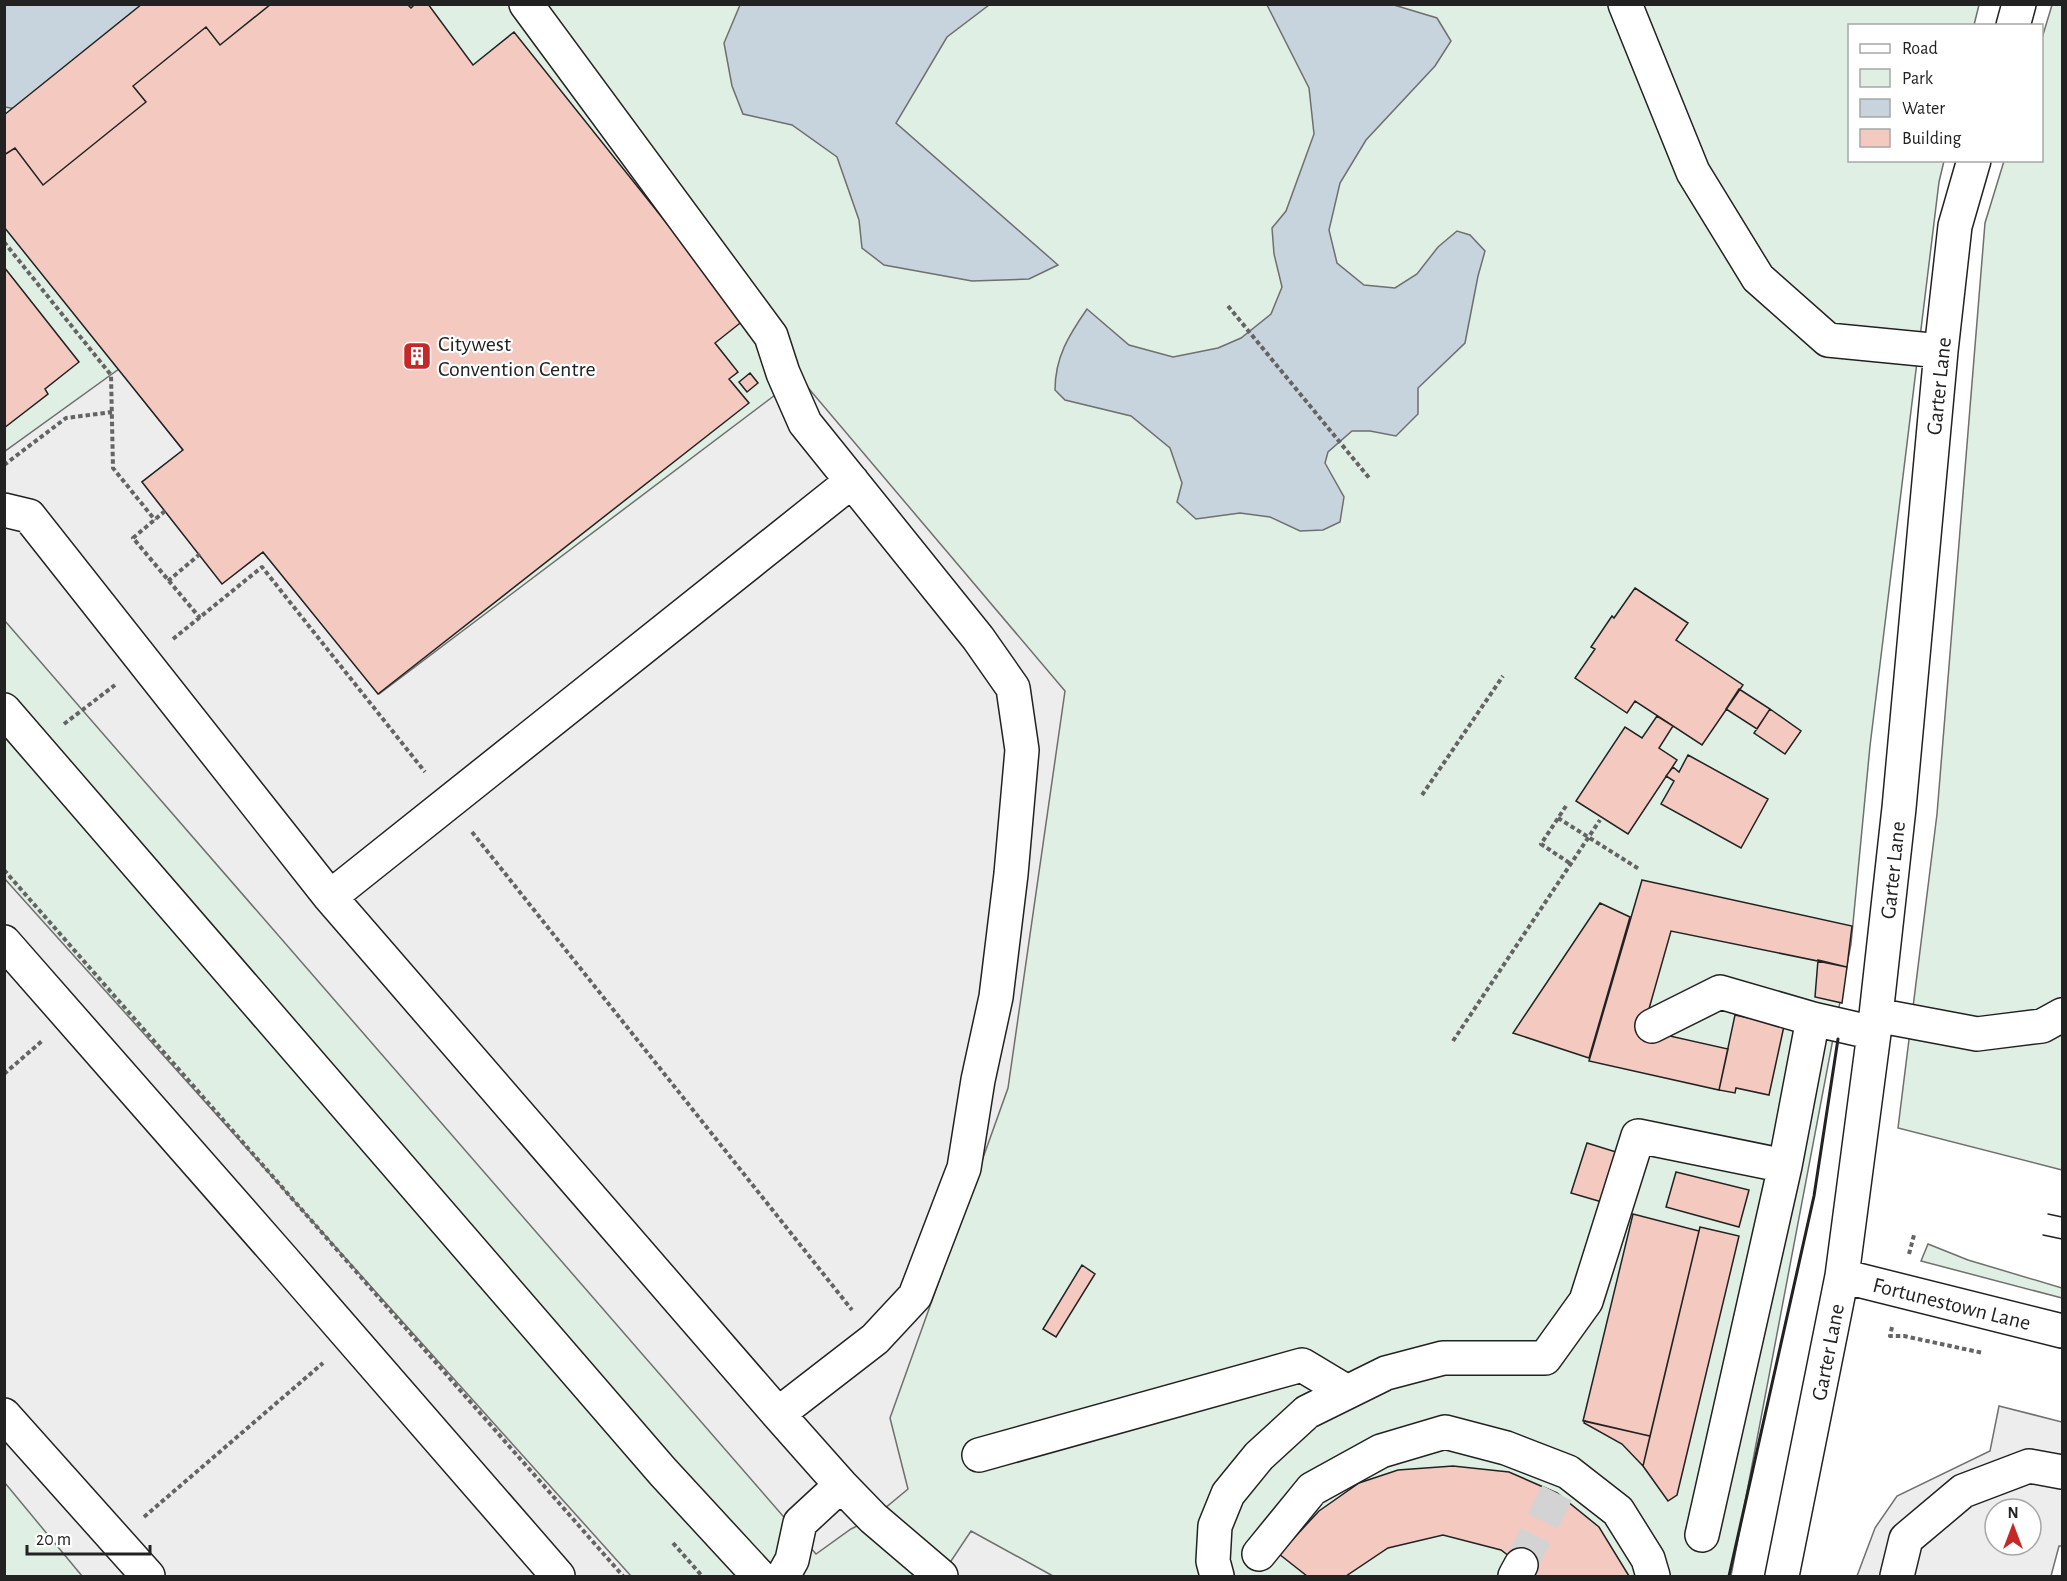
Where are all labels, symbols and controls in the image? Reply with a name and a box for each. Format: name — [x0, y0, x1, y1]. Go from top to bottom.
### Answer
legend — [1848, 24, 2043, 162]
text: Road — [1902, 40, 1938, 58]
text: Park — [1902, 70, 1934, 88]
text: Water — [1902, 100, 1945, 118]
text: Building — [1902, 130, 1962, 148]
place label: Citywest Convention Centre — [438, 333, 596, 380]
street label: Garter Lane — [1923, 336, 1955, 436]
building icon: Citywest Convention Centre — [401, 340, 433, 372]
street label: Garter Lane — [1877, 820, 1909, 920]
street label: Fortunestown Lane — [1871, 1274, 2033, 1334]
street label: Garter Lane — [1808, 1302, 1848, 1402]
north arrow — [1983, 1497, 2043, 1557]
text: N — [2007, 1505, 2019, 1521]
scale bar — [27, 1518, 150, 1556]
text: 20 m — [36, 1531, 71, 1549]

